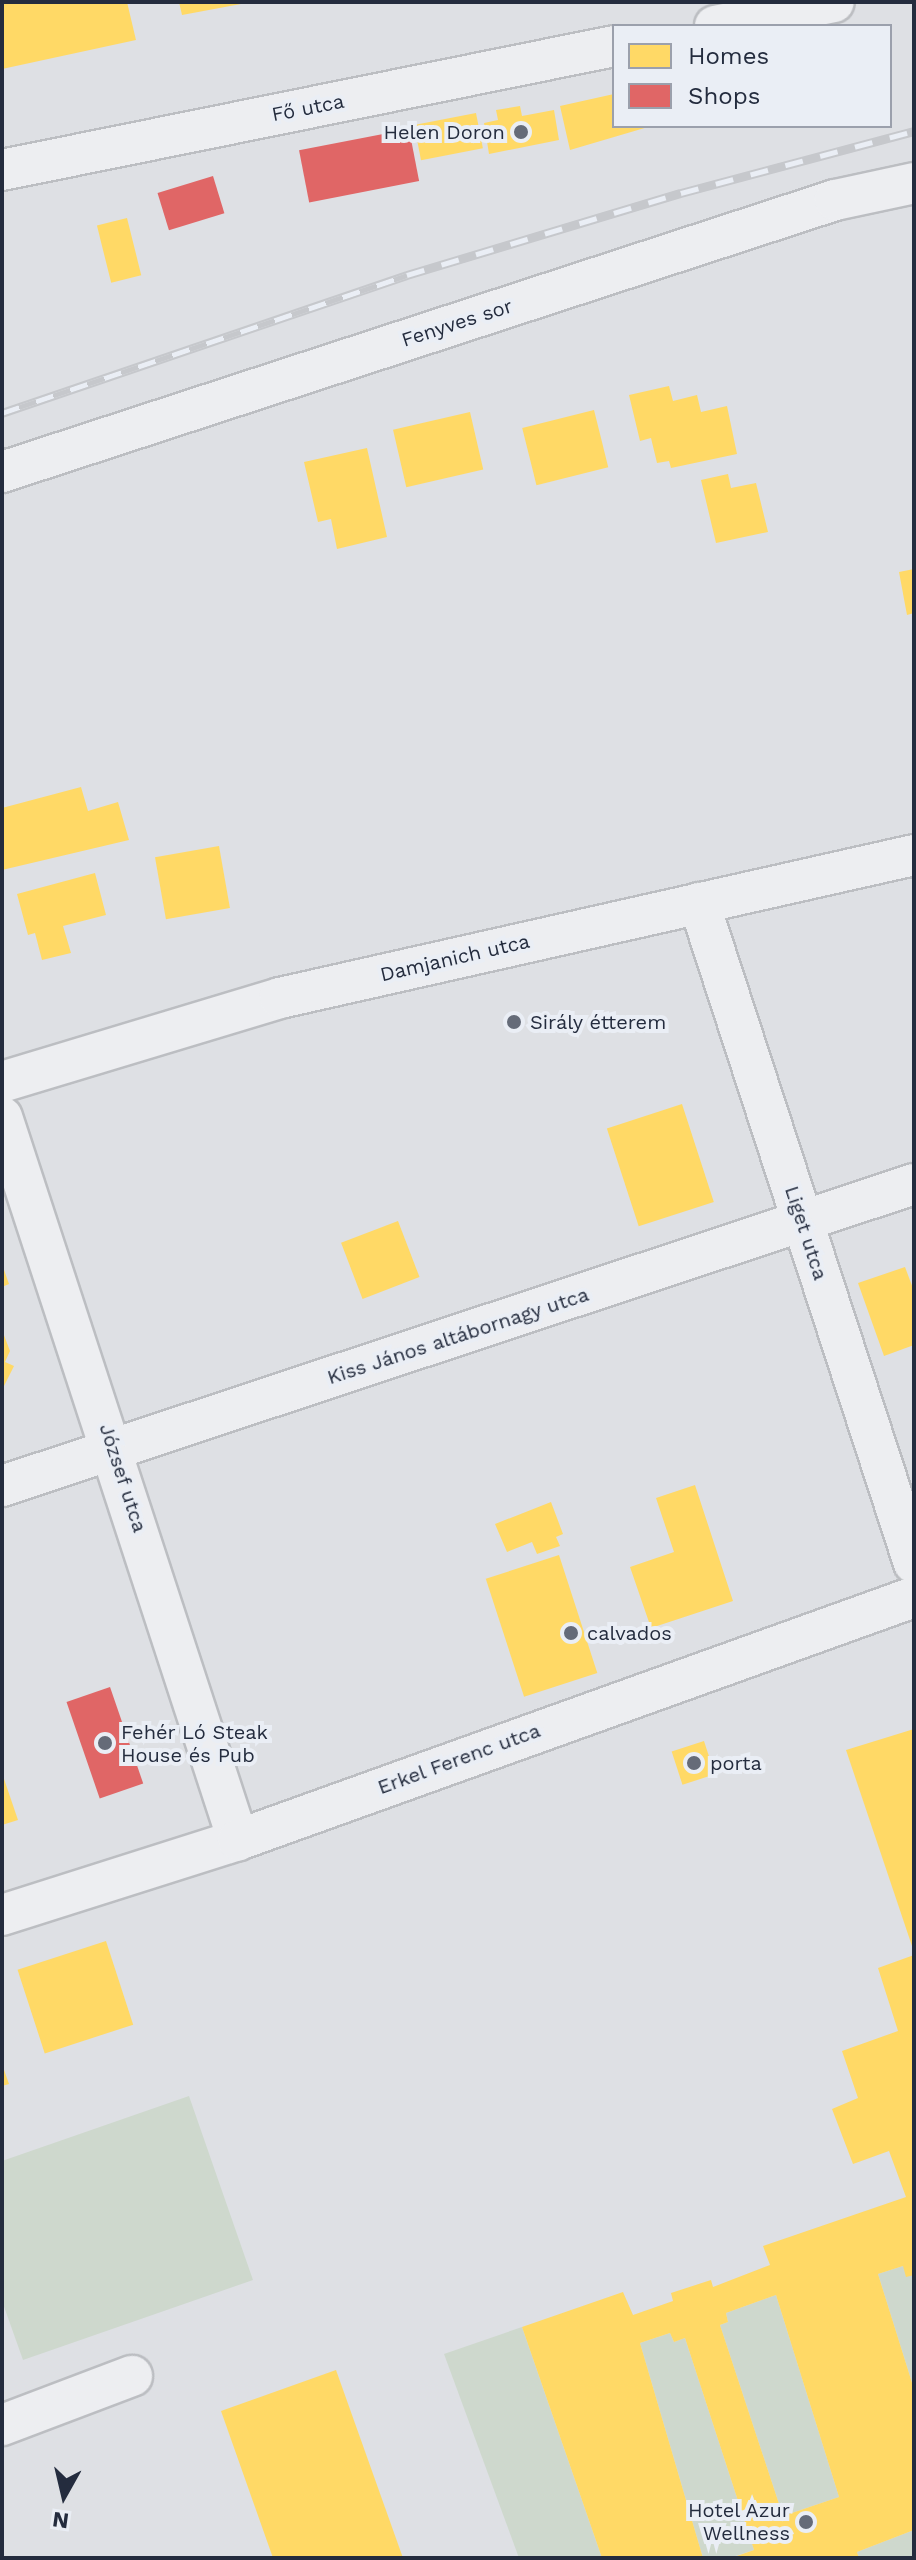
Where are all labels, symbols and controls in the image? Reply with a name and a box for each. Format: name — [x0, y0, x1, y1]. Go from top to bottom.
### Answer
legend — [612, 24, 892, 128]
text: Homes — [688, 42, 769, 70]
text: Shops — [688, 82, 760, 110]
street label: Fő utca — [270, 89, 346, 127]
place label: Helen Doron — [383, 120, 505, 144]
marker: Helen Doron — [512, 123, 530, 141]
street label: Fenyves sor — [399, 294, 515, 352]
street label: Damjanich utca — [378, 929, 532, 987]
place label: Sirály étterem — [530, 1010, 667, 1034]
marker: Sirály étterem — [505, 1013, 523, 1031]
street label: Liget utca — [780, 1183, 832, 1283]
street label: Kiss János altábornagy utca — [324, 1282, 592, 1390]
street label: József utca — [94, 1420, 152, 1536]
place label: calvados — [587, 1621, 672, 1645]
marker: calvados — [562, 1624, 580, 1642]
street label: Erkel Ferenc utca — [374, 1718, 544, 1800]
place label: Fehér Ló Steak House és Pub — [121, 1720, 268, 1767]
marker: Fehér Ló Steak House és Pub — [96, 1734, 114, 1752]
place label: porta — [710, 1751, 762, 1775]
marker: porta — [685, 1754, 703, 1772]
north arrow — [24, 2456, 104, 2536]
place label: Hotel Azur Wellness — [686, 2498, 790, 2545]
text: N — [51, 2507, 70, 2534]
marker: Hotel Azur Wellness — [797, 2513, 815, 2531]

